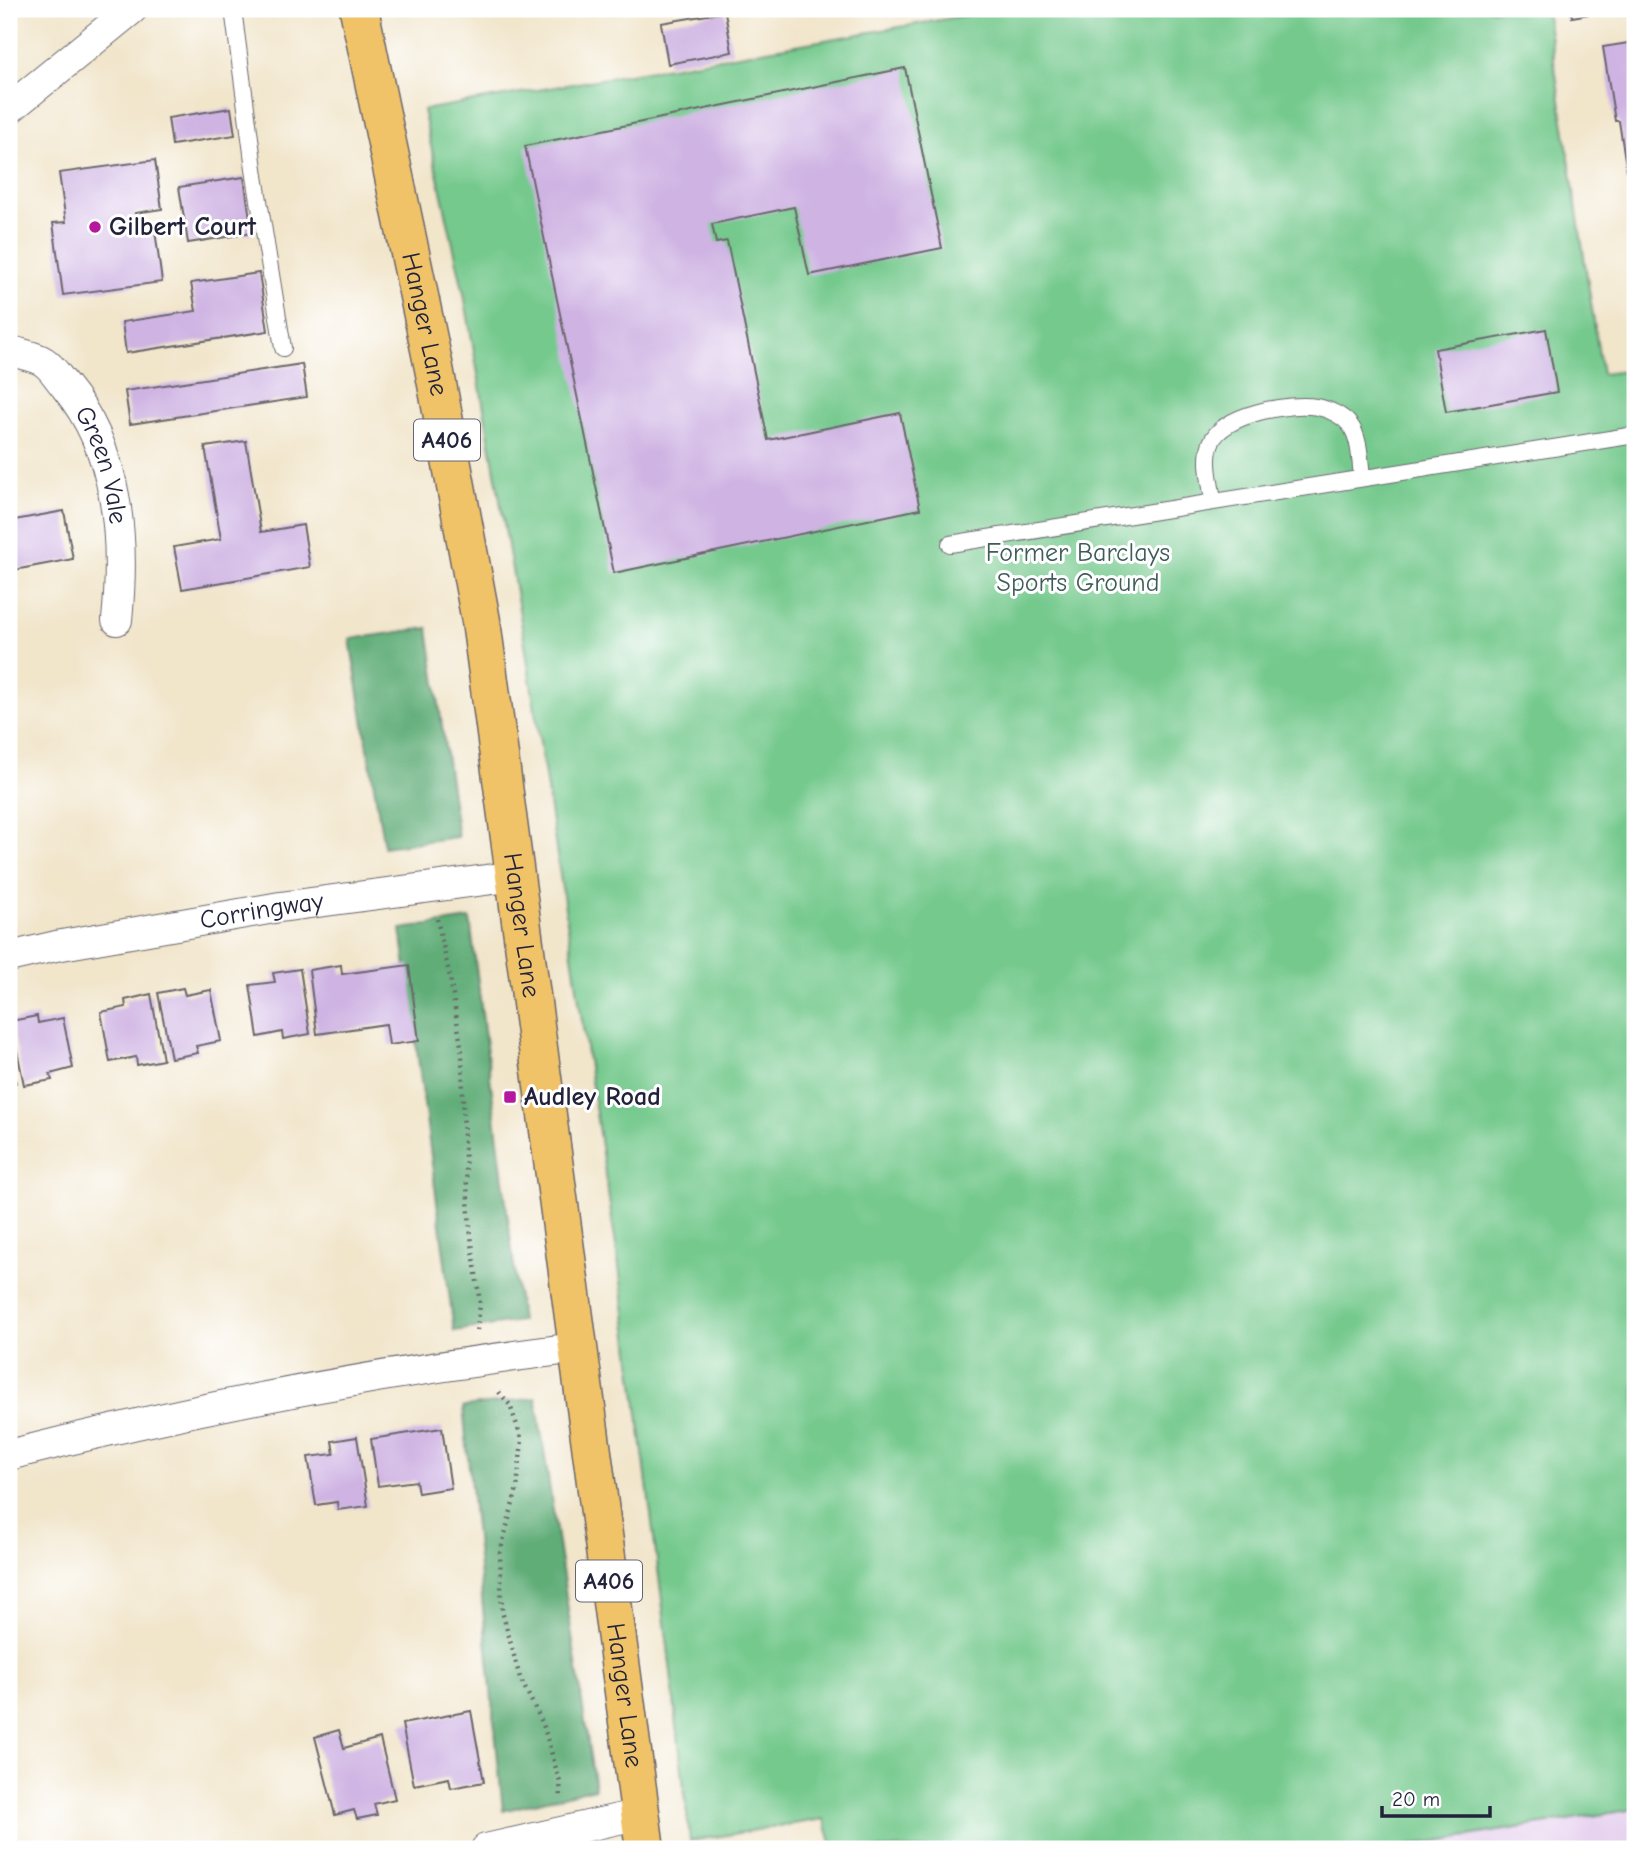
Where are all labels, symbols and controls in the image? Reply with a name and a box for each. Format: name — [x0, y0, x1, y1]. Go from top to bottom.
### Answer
place label: Gilbert Court — [109, 212, 257, 242]
marker: Gilbert Court — [87, 219, 103, 235]
street label: Hanger Lane — [395, 250, 454, 398]
street label: Green Vale — [68, 401, 133, 526]
road number: A406 — [414, 419, 480, 460]
park label: Former Barclays Sports Ground — [986, 538, 1170, 598]
street label: Hanger Lane — [497, 851, 546, 999]
street label: Corringway — [198, 886, 326, 936]
place label: Audley Road — [524, 1082, 661, 1112]
marker: Audley Road — [502, 1089, 518, 1105]
road number: A406 — [576, 1560, 642, 1602]
street label: Hanger Lane — [600, 1621, 649, 1770]
scale bar — [1382, 1774, 1490, 1818]
text: 20 m — [1392, 1787, 1440, 1811]

